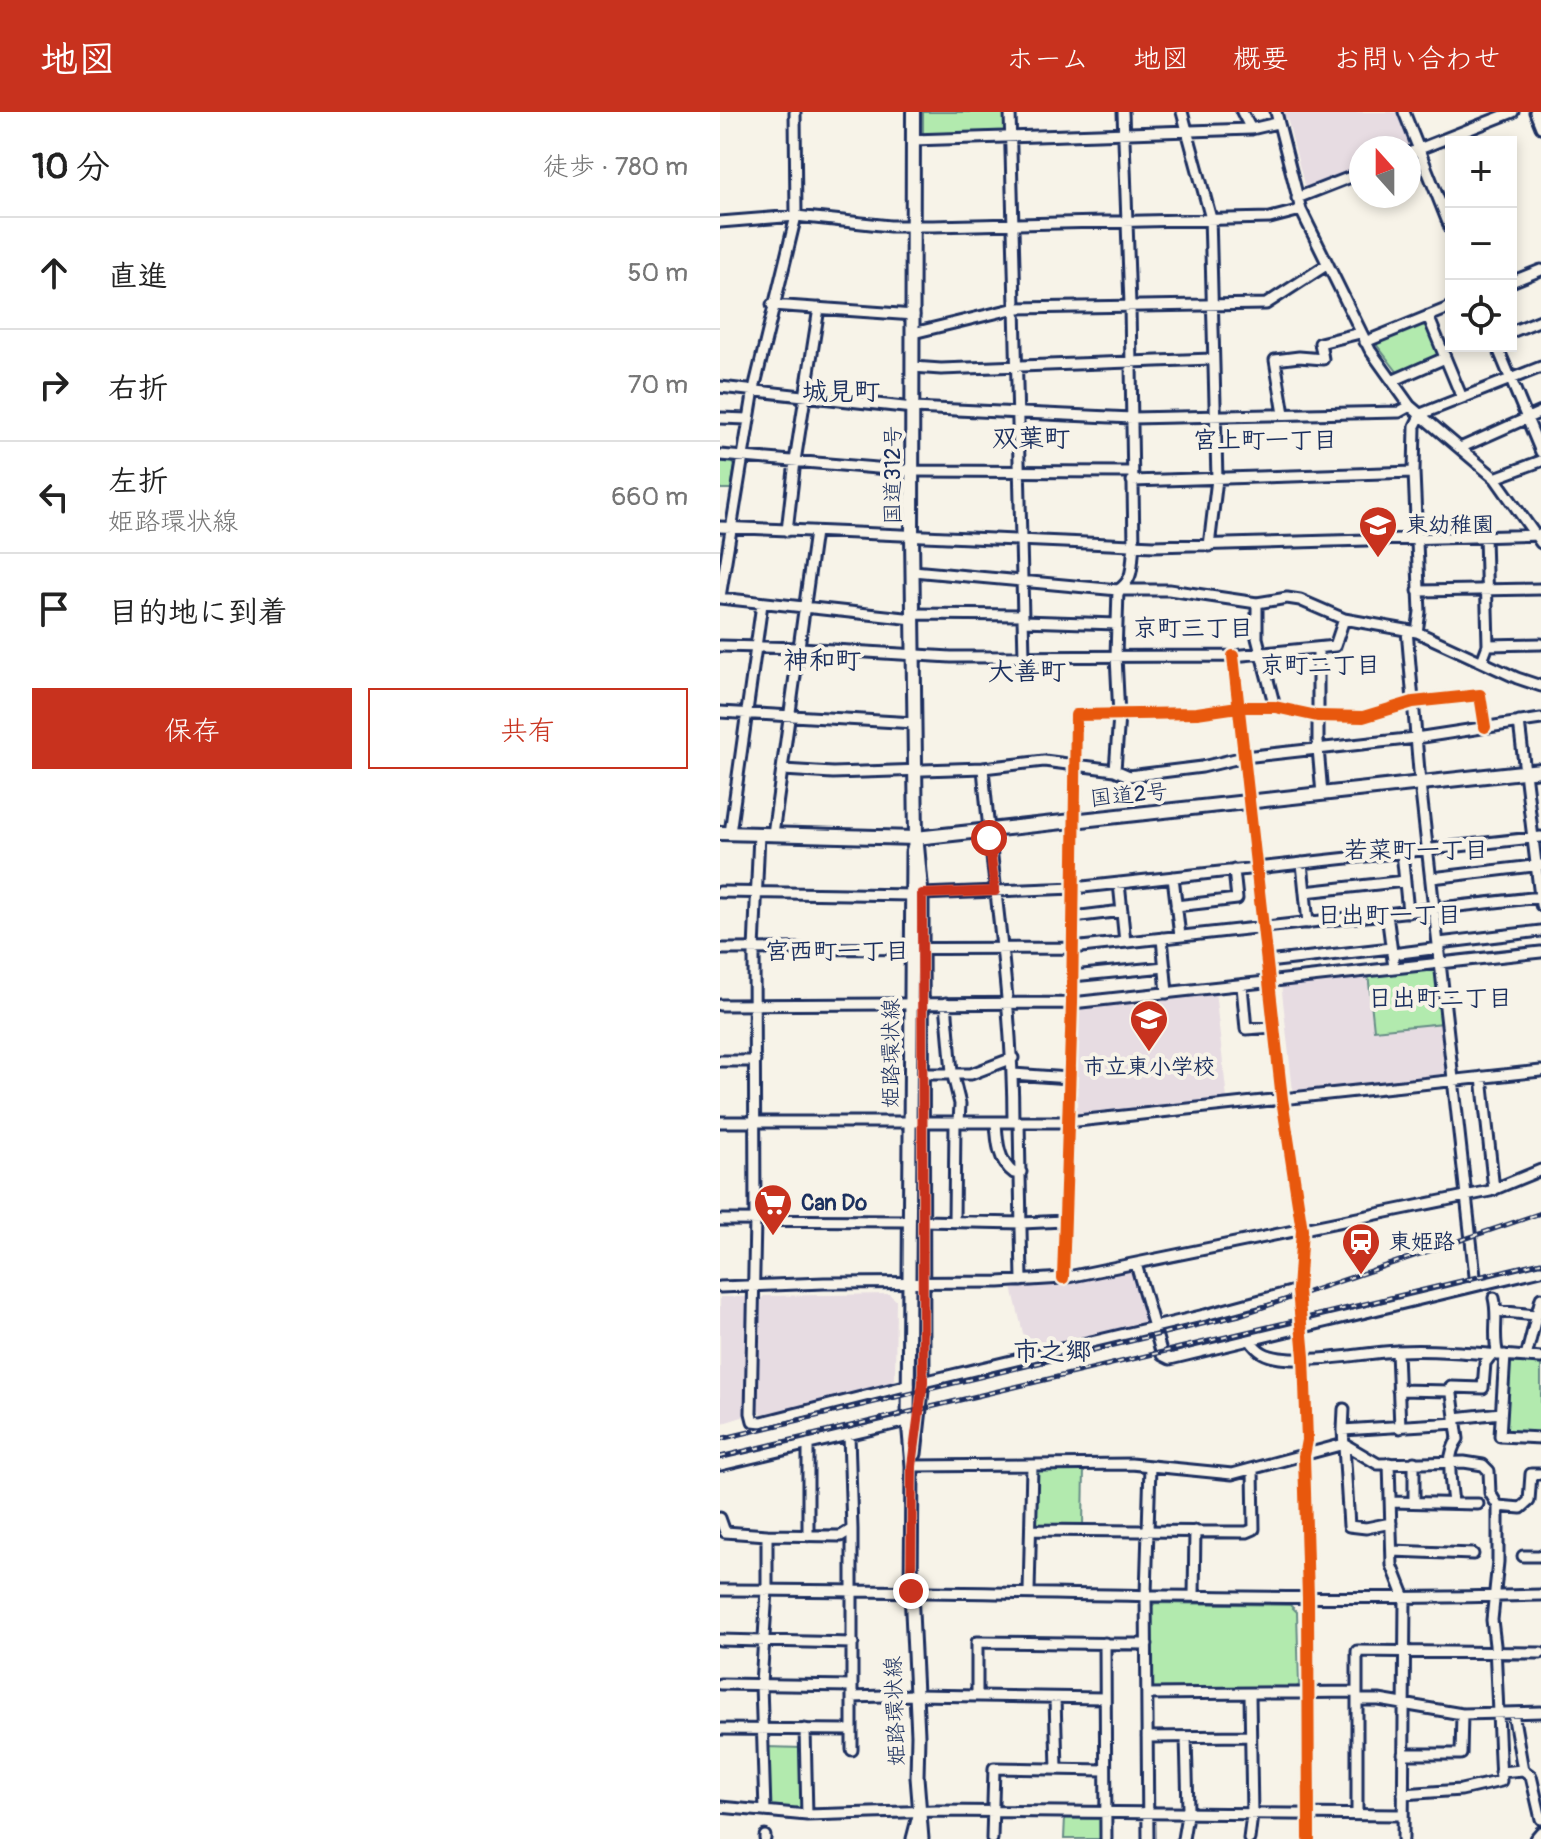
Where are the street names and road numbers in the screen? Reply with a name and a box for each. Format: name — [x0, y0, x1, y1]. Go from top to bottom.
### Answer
street label: 国道312号 — [879, 425, 907, 525]
street label: 国道2号 — [1089, 777, 1169, 813]
street label: 姫路環状線 — [877, 998, 905, 1108]
street label: 姫路環状線 — [879, 1656, 911, 1766]

